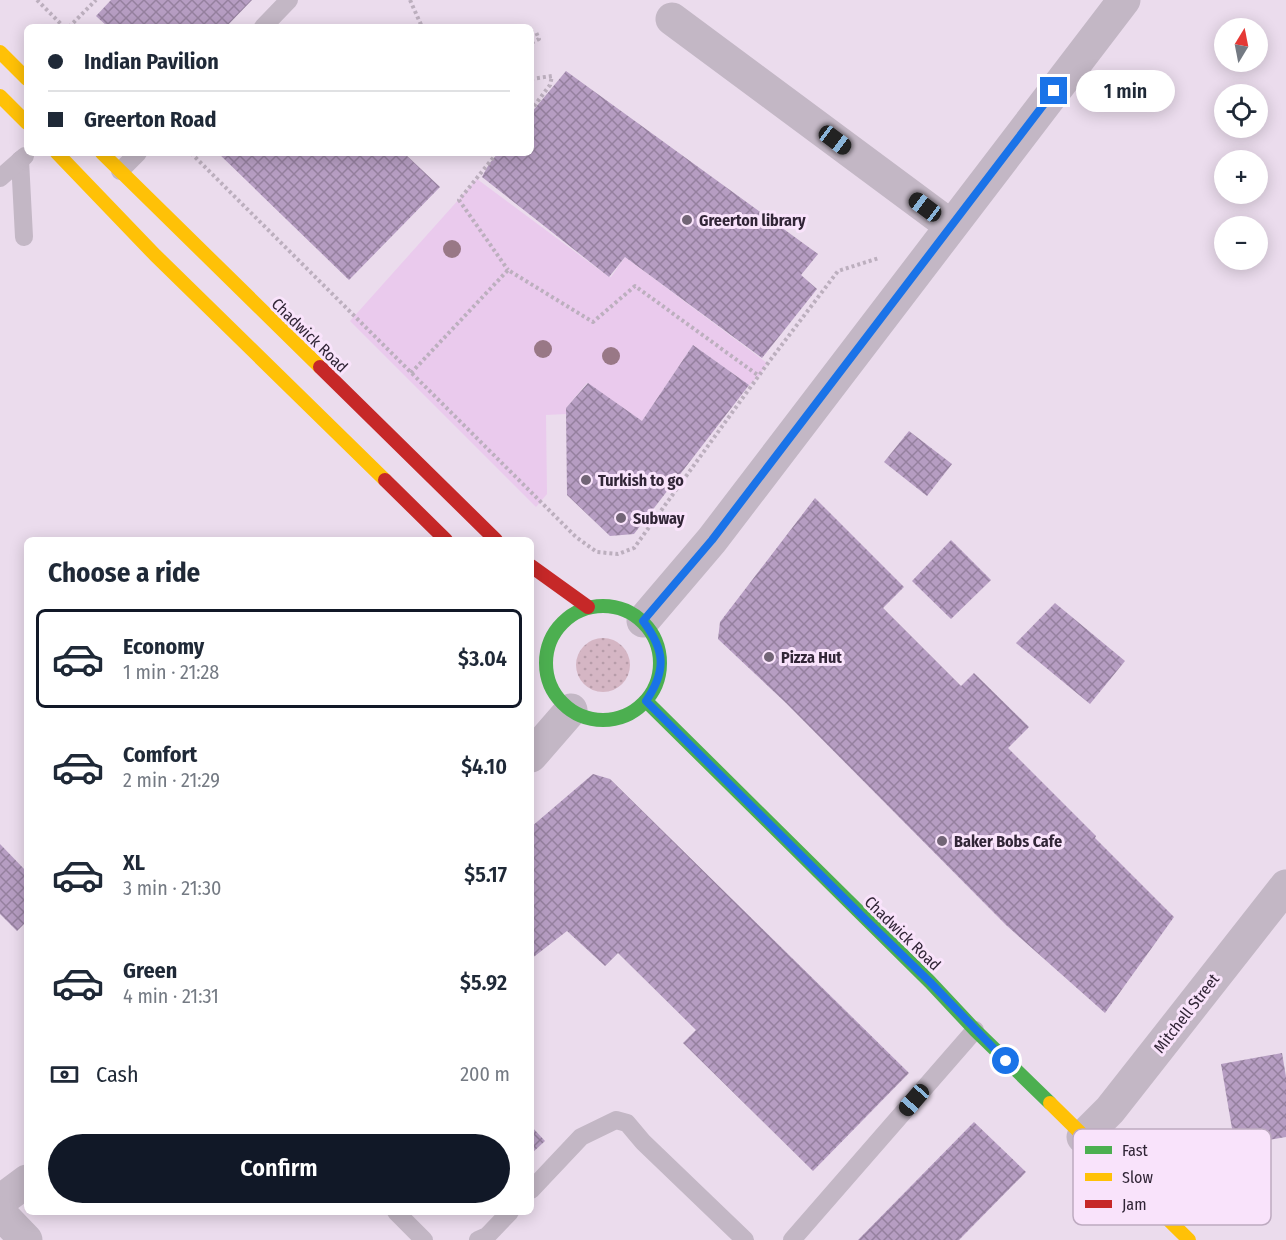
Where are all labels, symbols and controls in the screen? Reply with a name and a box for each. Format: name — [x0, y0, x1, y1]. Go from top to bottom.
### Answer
north arrow — [1214, 18, 1268, 72]
map controls — [1214, 18, 1268, 270]
text: Indian Pavilion — [84, 48, 219, 75]
callout: 1 min — [1075, 70, 1174, 112]
route end — [1040, 77, 1067, 104]
text: 1 min — [1104, 79, 1147, 103]
button: locate — [1214, 84, 1268, 138]
text: Greerton Road — [84, 106, 217, 133]
car — [815, 122, 855, 158]
button: + — [1214, 150, 1268, 204]
car — [905, 189, 945, 225]
place label: Greerton library — [699, 211, 806, 230]
marker: Greerton library — [680, 213, 694, 227]
button: − — [1214, 216, 1268, 270]
street label: Chadwick Road — [268, 294, 352, 376]
place label: Turkish to go — [598, 471, 684, 490]
marker: Turkish to go — [579, 473, 593, 487]
place label: Subway — [633, 509, 685, 528]
marker: Subway — [614, 511, 628, 525]
text: Choose a ride — [48, 557, 200, 589]
icon: car — [51, 632, 105, 686]
text: Economy — [123, 633, 204, 660]
text: $3.04 — [458, 645, 507, 672]
place label: Pizza Hut — [781, 648, 842, 667]
marker: Pizza Hut — [762, 650, 776, 664]
text: 1 min · 21:28 — [123, 660, 219, 684]
icon: car — [51, 740, 105, 794]
text: Comfort — [123, 741, 197, 768]
text: $4.10 — [461, 753, 507, 780]
text: 2 min · 21:29 — [123, 768, 220, 792]
place label: Baker Bobs Cafe — [954, 832, 1062, 851]
marker: Baker Bobs Cafe — [935, 834, 949, 848]
icon: car — [51, 848, 105, 902]
text: XL — [123, 849, 145, 876]
text: $5.17 — [464, 861, 507, 888]
text: 3 min · 21:30 — [123, 876, 221, 900]
street label: Chadwick Road — [861, 892, 945, 974]
icon: car — [51, 956, 105, 1010]
text: Green — [123, 957, 177, 984]
text: $5.92 — [460, 969, 507, 996]
street label: Mitchell Street — [1150, 969, 1224, 1057]
text: 4 min · 21:31 — [123, 984, 219, 1008]
route start — [992, 1047, 1019, 1074]
icon: cash — [48, 1058, 81, 1091]
text: Cash — [96, 1061, 139, 1088]
text: 200 m — [460, 1062, 510, 1086]
car — [895, 1081, 933, 1119]
legend — [1073, 1129, 1271, 1225]
button: Confirm — [48, 1134, 510, 1203]
text: Fast — [1122, 1141, 1149, 1160]
text: Slow — [1122, 1168, 1153, 1187]
text: Jam — [1122, 1195, 1147, 1214]

